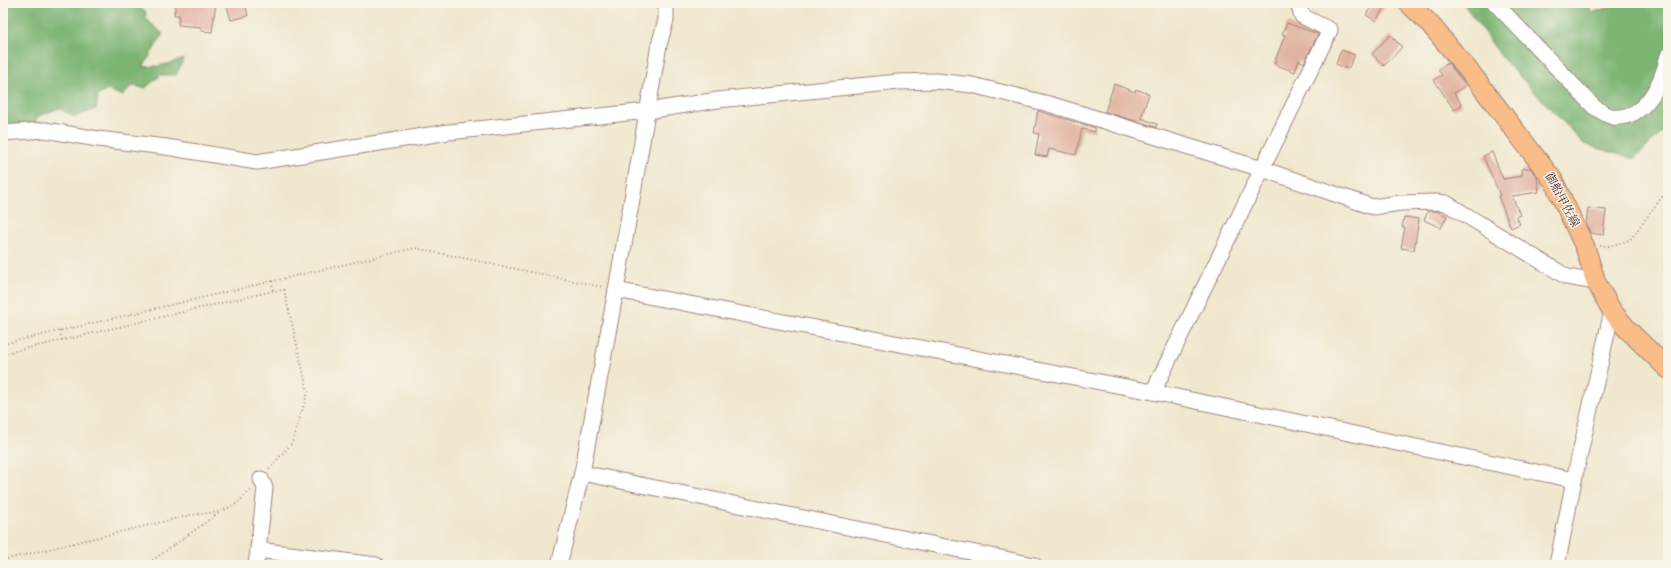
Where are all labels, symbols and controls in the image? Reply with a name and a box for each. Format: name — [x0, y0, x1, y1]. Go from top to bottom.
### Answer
street label: 御船甲佐線 — [1541, 170, 1583, 230]

